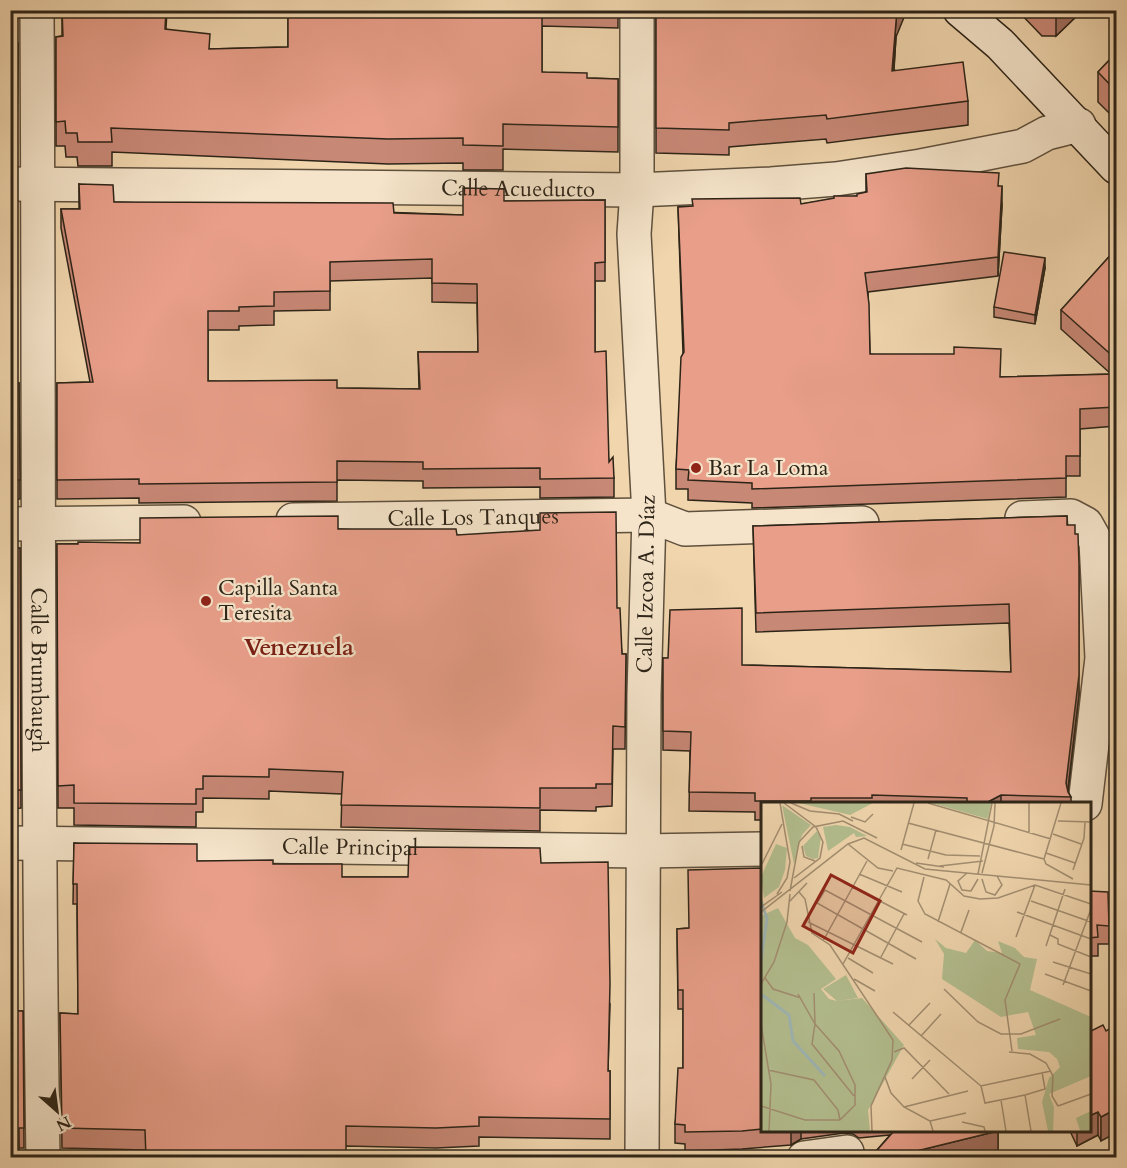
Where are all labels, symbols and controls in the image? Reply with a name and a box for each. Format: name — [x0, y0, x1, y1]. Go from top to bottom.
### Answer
street label: Calle Acueducto — [441, 173, 595, 205]
place label: Bar La Loma — [708, 453, 829, 483]
marker: Bar La Loma — [689, 461, 703, 475]
street label: Calle Izcoa A. Díaz — [629, 494, 663, 674]
street label: Calle Los Tanques — [387, 501, 559, 534]
place label: Capilla Santa Teresita — [218, 573, 339, 628]
street label: Calle Brumbaugh — [24, 587, 54, 753]
marker: Capilla Santa Teresita — [199, 594, 213, 608]
district label: Venezuela — [244, 631, 354, 664]
inset map — [761, 802, 1091, 1132]
street label: Calle Principal — [282, 831, 419, 863]
north arrow — [27, 1081, 87, 1141]
text: N — [52, 1110, 75, 1136]

